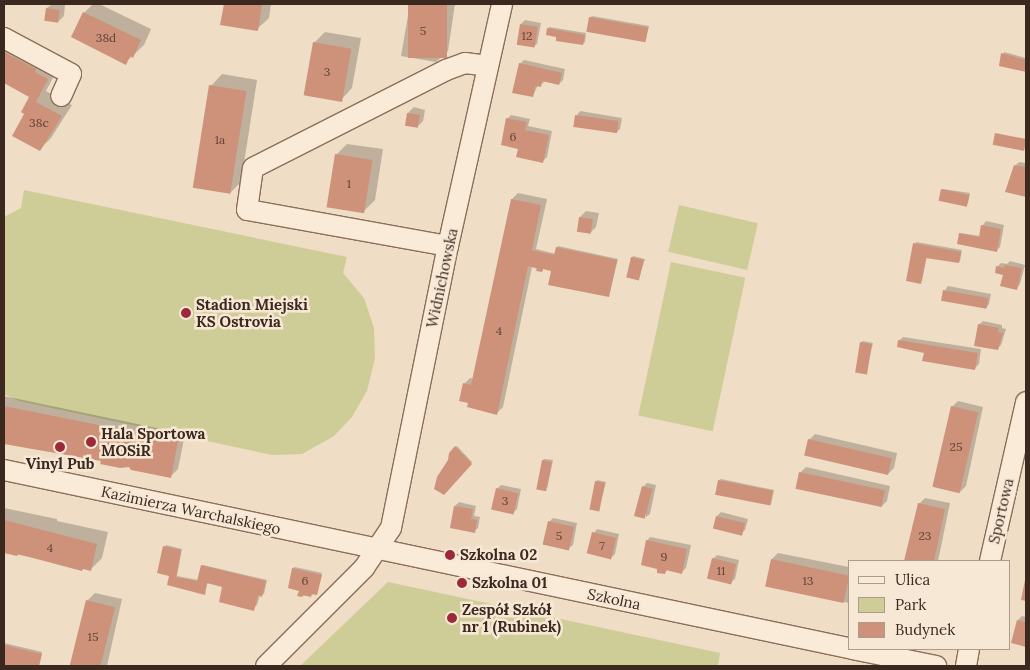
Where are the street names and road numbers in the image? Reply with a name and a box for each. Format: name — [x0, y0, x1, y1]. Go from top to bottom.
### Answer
street label: Widnichowska — [423, 226, 461, 330]
street label: Sportowa — [985, 476, 1017, 546]
street label: Kazimierza Warchalskiego — [100, 482, 282, 538]
street label: Szkolna — [586, 585, 642, 613]

